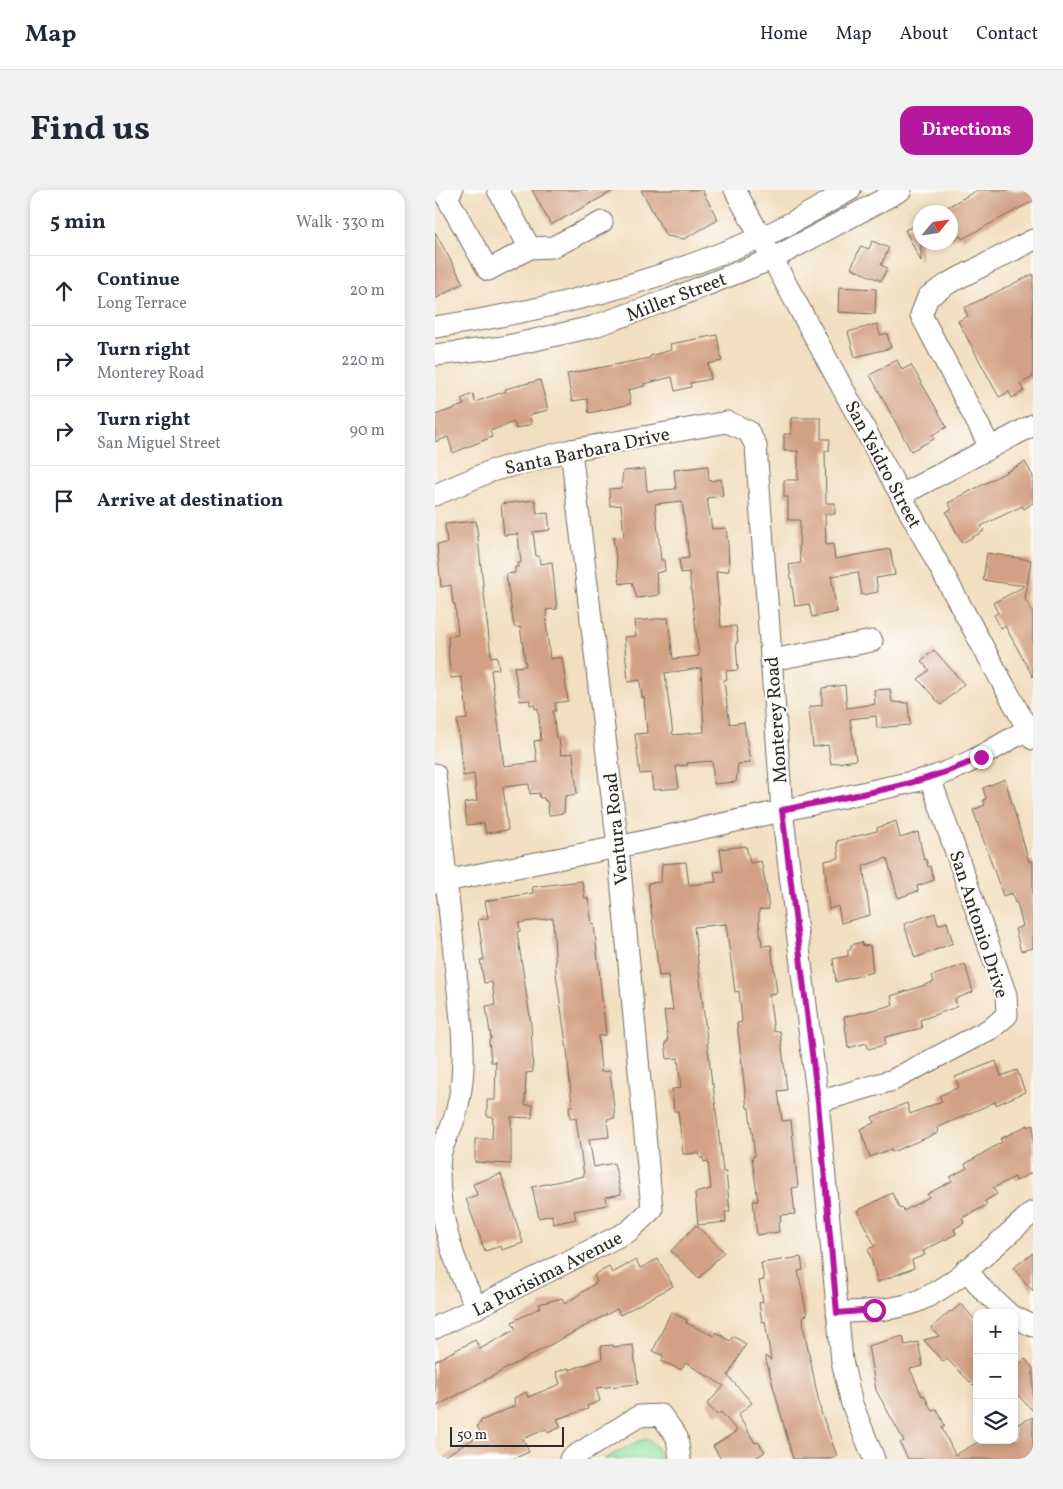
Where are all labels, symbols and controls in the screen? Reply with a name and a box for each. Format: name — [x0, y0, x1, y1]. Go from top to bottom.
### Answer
text: Map — [25, 18, 76, 52]
text: Home — [760, 22, 808, 47]
text: Map — [836, 22, 872, 47]
text: About — [900, 22, 948, 47]
text: Contact — [976, 22, 1038, 47]
text: Find us — [30, 106, 150, 154]
button: Directions — [900, 106, 1033, 155]
north arrow — [913, 205, 958, 250]
text: 5 min — [50, 208, 106, 237]
text: Walk · 330 m — [296, 212, 385, 234]
text: Continue — [97, 267, 180, 293]
street label: Miller Street — [623, 267, 731, 329]
icon: ahead — [50, 277, 78, 305]
text: 20 m — [350, 280, 385, 302]
text: Long Terrace — [97, 293, 187, 315]
text: Turn right — [97, 337, 190, 363]
icon: right — [50, 347, 78, 375]
text: 220 m — [341, 350, 385, 372]
text: Monterey Road — [97, 363, 204, 385]
street label: San Ysidro Street — [838, 396, 927, 534]
text: Turn right — [97, 407, 190, 433]
icon: right — [50, 417, 78, 445]
text: 90 m — [349, 420, 385, 442]
street label: Santa Barbara Drive — [503, 422, 672, 482]
text: San Miguel Street — [97, 433, 221, 455]
icon: arrive — [50, 487, 78, 515]
text: Arrive at destination — [97, 488, 283, 514]
street label: Monterey Road — [760, 655, 794, 784]
route end — [970, 746, 993, 769]
street label: Ventura Road — [598, 771, 636, 886]
street label: San Antonio Drive — [942, 847, 1014, 1002]
street label: La Purisima Avenue — [468, 1226, 628, 1324]
route start — [863, 1299, 886, 1322]
map controls — [973, 1309, 1018, 1444]
button: + — [973, 1309, 1018, 1354]
button: − — [973, 1354, 1018, 1399]
button: layers — [973, 1399, 1018, 1444]
scale bar — [450, 1424, 564, 1447]
text: 50 m — [457, 1426, 487, 1445]

